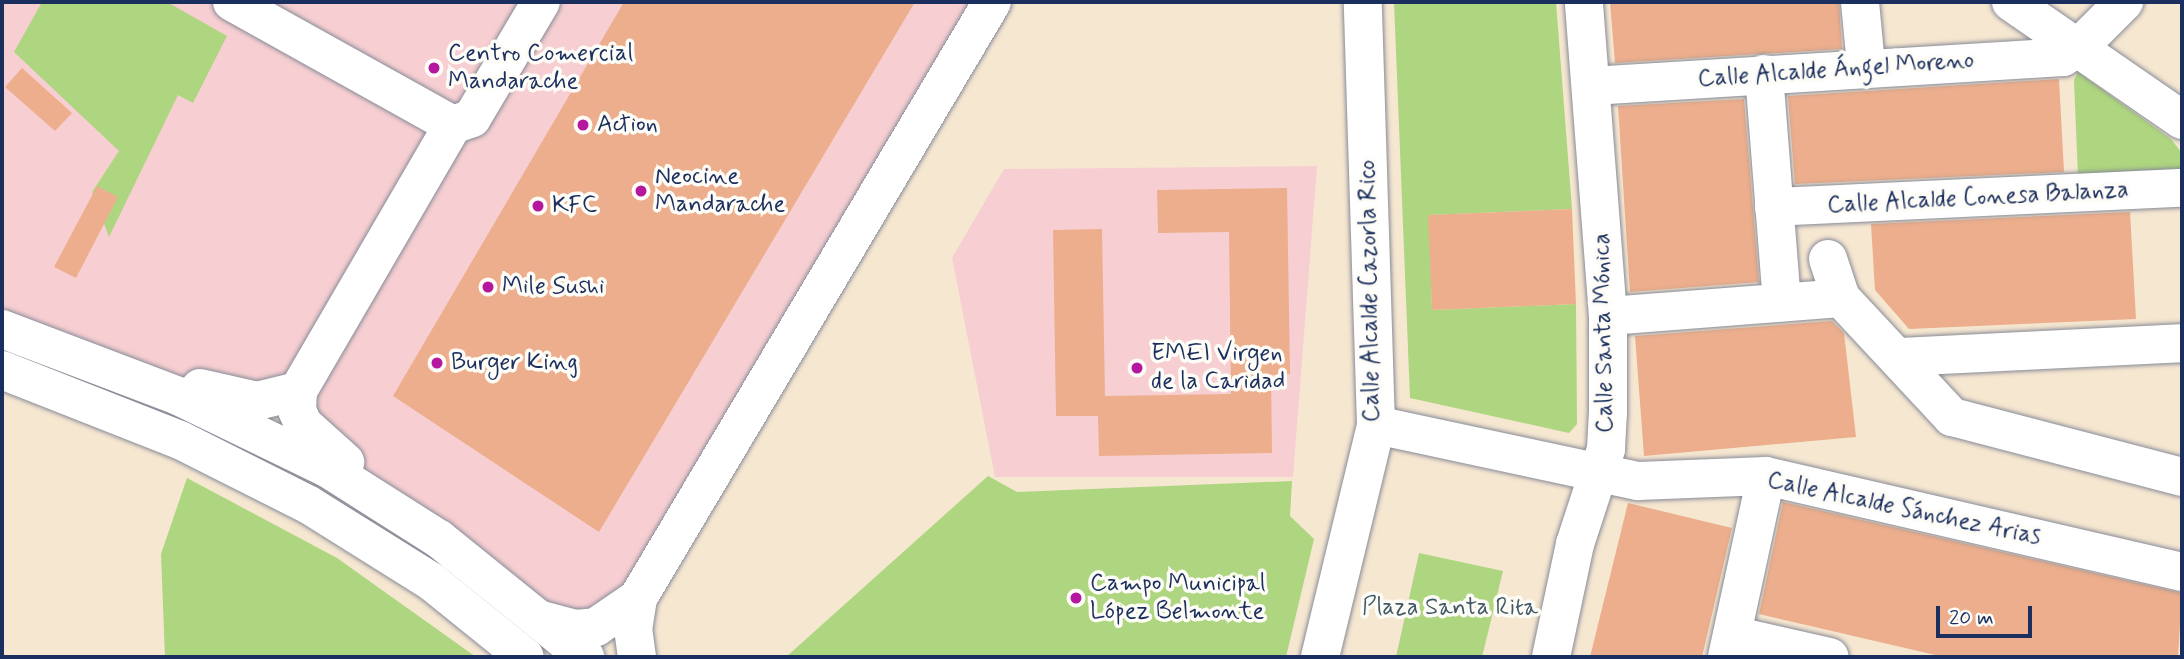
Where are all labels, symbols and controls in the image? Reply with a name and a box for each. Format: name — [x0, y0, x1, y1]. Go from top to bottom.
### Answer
place label: Centro Comercial Mandarache — [448, 40, 633, 96]
street label: Calle Alcalde Ángel Moreno — [1697, 46, 1975, 94]
marker: Centro Comercial Mandarache — [426, 60, 442, 76]
place label: Action — [597, 111, 658, 139]
marker: Action — [575, 117, 591, 133]
street label: Calle Alcalde Cazorla Rico — [1353, 158, 1387, 424]
place label: Neocine Mandarache — [655, 163, 785, 219]
street label: Calle Alcalde Conesa Balanza — [1823, 176, 2133, 220]
marker: Neocine Mandarache — [633, 183, 649, 199]
place label: KFC — [552, 192, 597, 220]
marker: KFC — [530, 198, 546, 214]
street label: Calle Santa Mónica — [1588, 234, 1620, 432]
place label: Mile Sushi — [502, 273, 602, 301]
marker: Mile Sushi — [480, 279, 496, 295]
place label: EMEI Virgen de la Caridad — [1151, 340, 1288, 396]
place label: Burger King — [451, 349, 575, 377]
marker: Burger King — [429, 355, 445, 371]
marker: EMEI Virgen de la Caridad — [1129, 360, 1145, 376]
street label: Calle Alcalde Sánchez Arias — [1763, 466, 2045, 552]
place label: Campo Municipal López Belmonte — [1090, 570, 1262, 626]
marker: Campo Municipal López Belmonte — [1068, 590, 1084, 606]
scale bar — [1939, 592, 2035, 636]
park label: Plaza Santa Rita — [1365, 594, 1535, 622]
text: 20 m — [1949, 604, 1994, 632]

